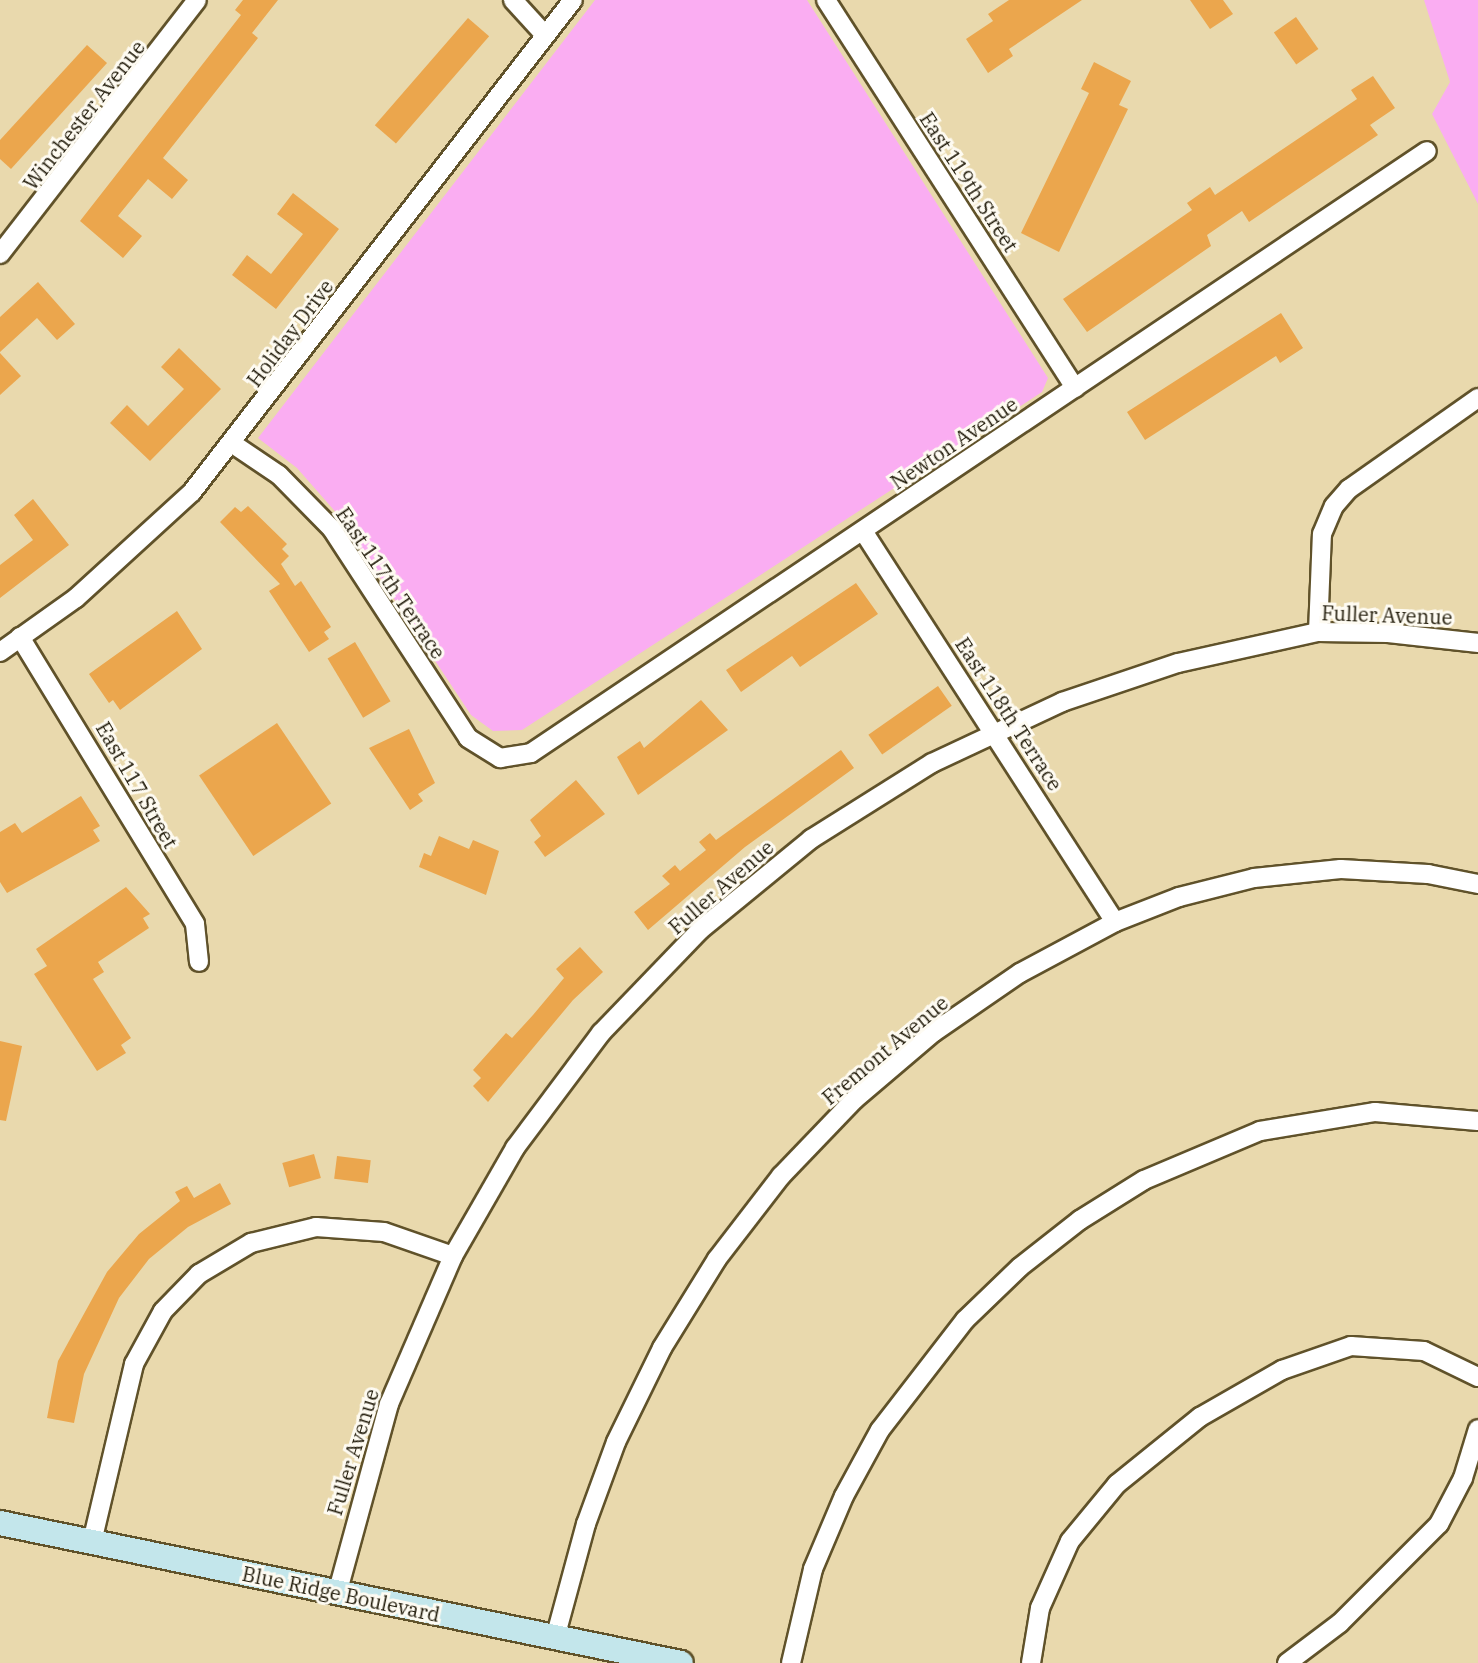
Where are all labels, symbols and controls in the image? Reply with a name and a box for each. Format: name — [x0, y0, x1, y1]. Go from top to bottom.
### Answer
street label: Winchester Avenue — [18, 36, 150, 194]
street label: East 119th Street — [915, 108, 1023, 256]
street label: Holiday Drive — [242, 275, 338, 391]
street label: Newton Avenue — [886, 392, 1022, 494]
street label: East 117th Terrace — [331, 503, 451, 663]
street label: Fuller Avenue — [1321, 601, 1453, 629]
street label: East 118th Terrace — [951, 633, 1067, 795]
street label: East 117 Street — [91, 718, 183, 852]
street label: Fuller Avenue — [664, 835, 778, 939]
street label: Fremont Avenue — [817, 990, 953, 1110]
street label: Fuller Avenue — [322, 1386, 384, 1518]
street label: Blue Ridge Boulevard — [240, 1561, 442, 1627]

